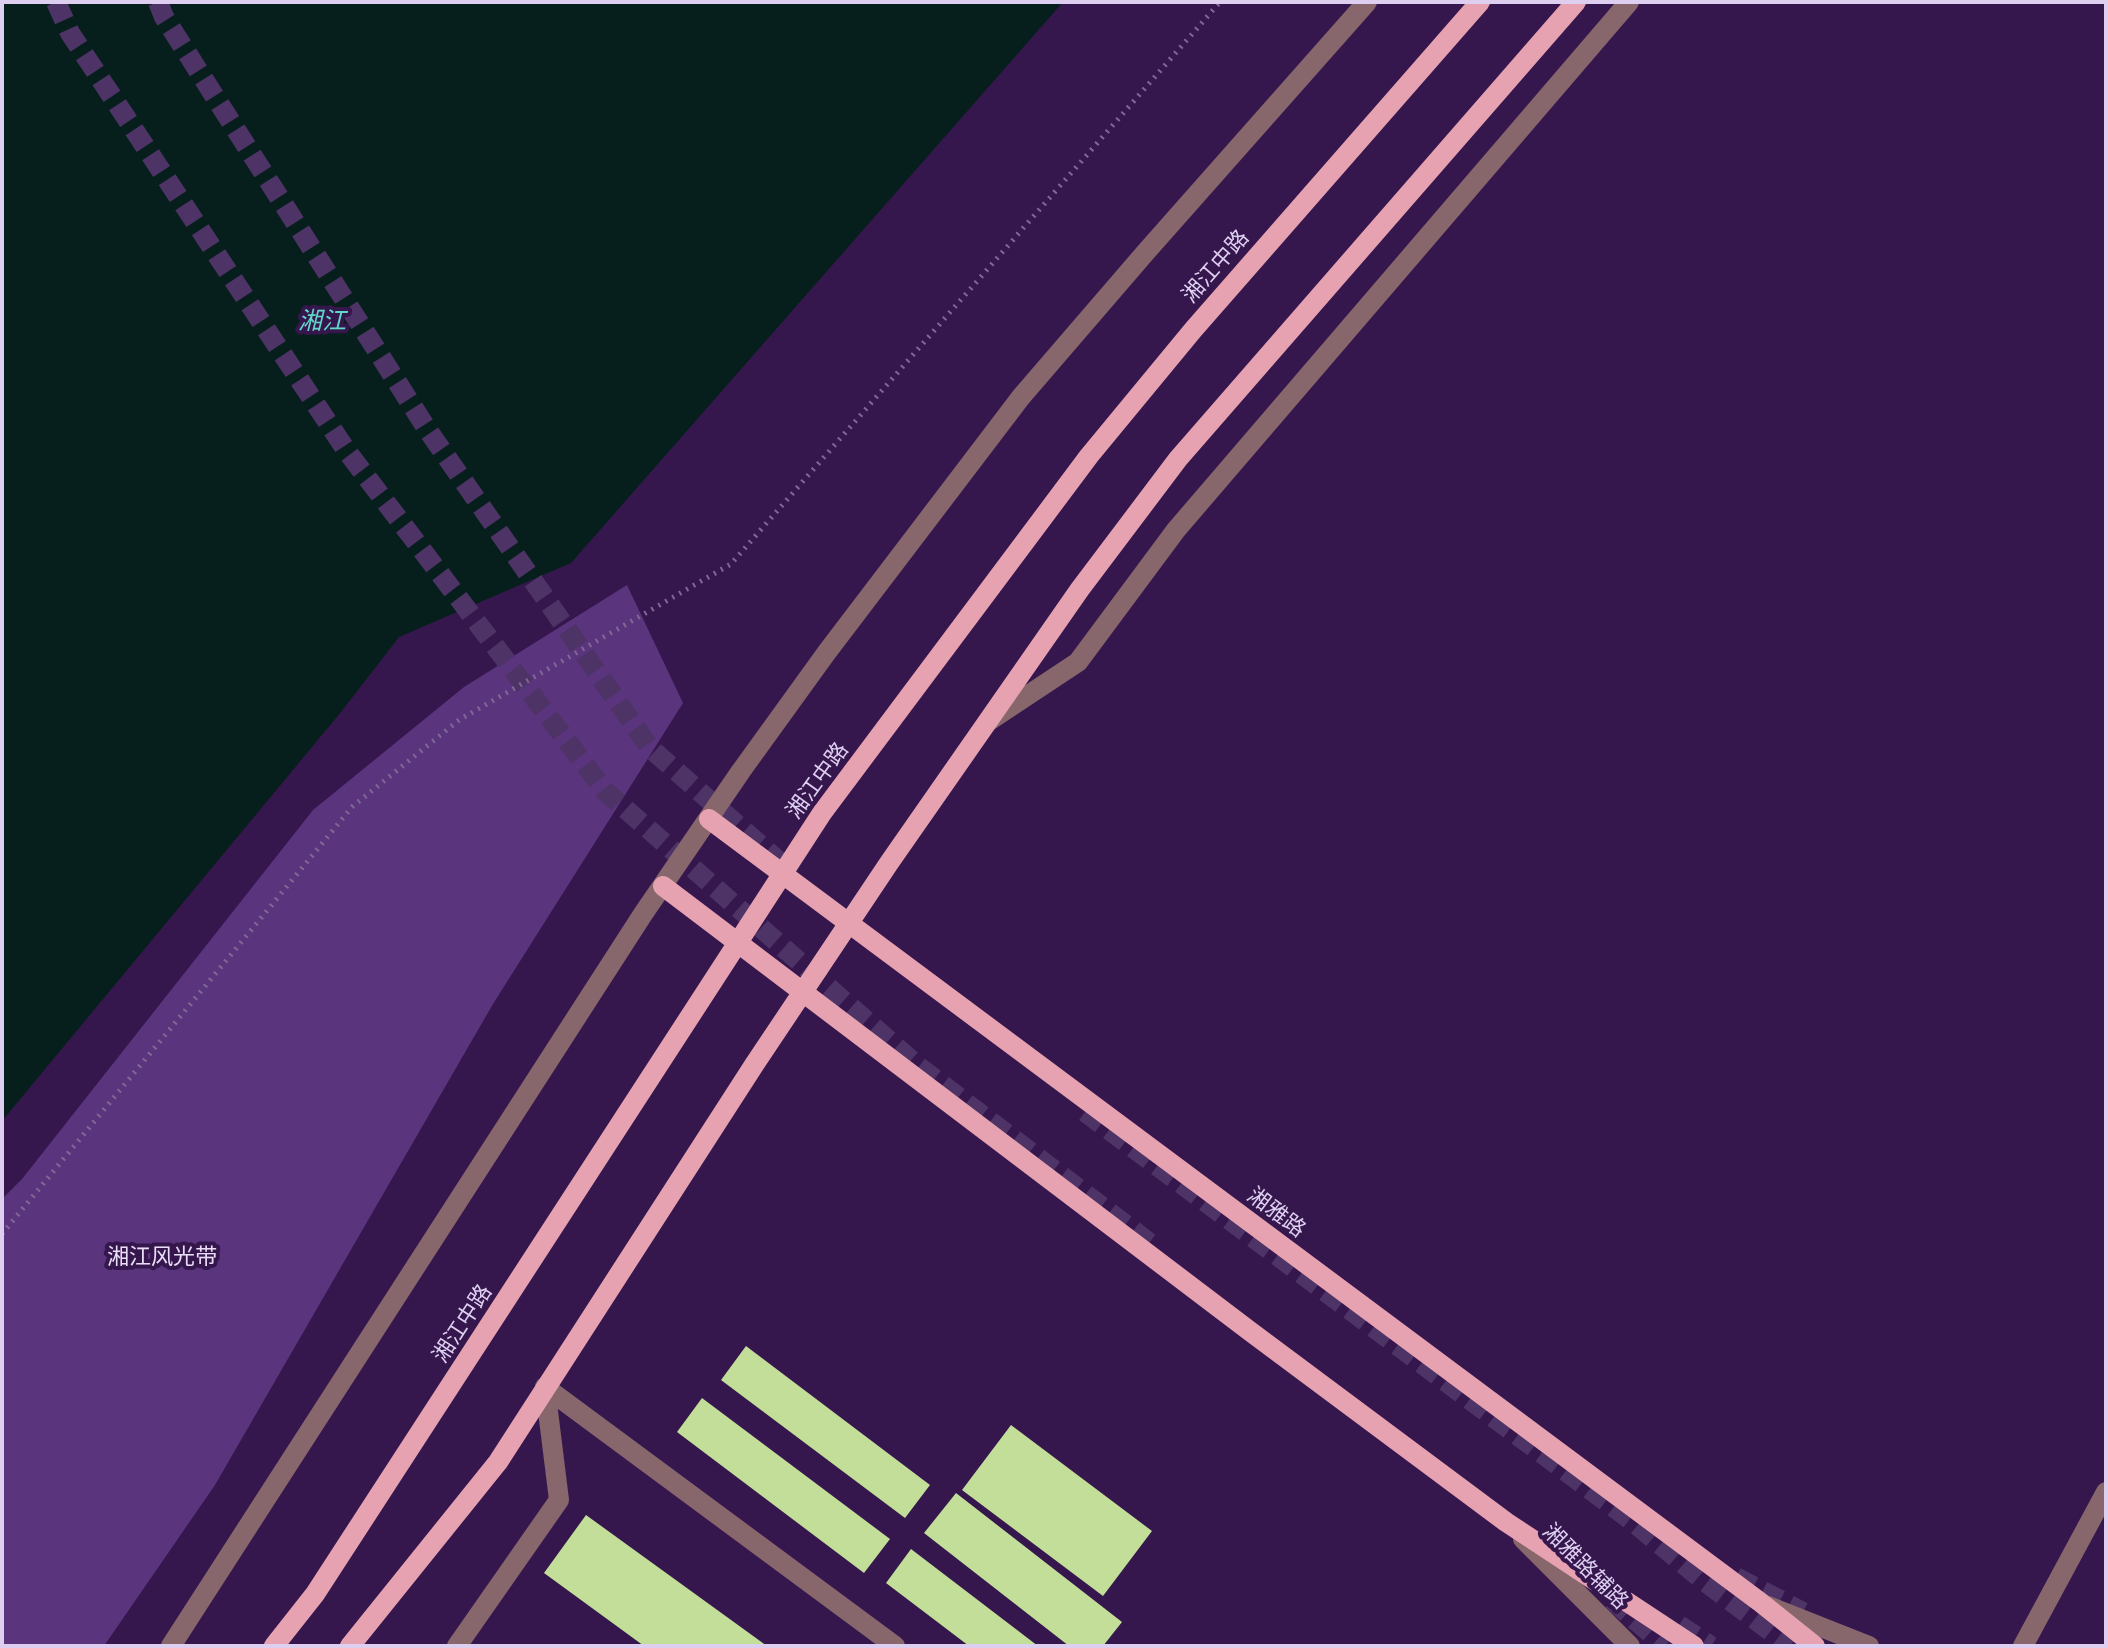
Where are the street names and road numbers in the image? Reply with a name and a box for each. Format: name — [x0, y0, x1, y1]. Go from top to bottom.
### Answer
street label: 湘江中路 — [1177, 225, 1255, 309]
street label: 湘江中路 — [781, 738, 855, 824]
street label: 湘雅路 — [1242, 1183, 1310, 1243]
street label: 湘江中路 — [428, 1280, 498, 1368]
street label: 湘雅路辅路 — [1537, 1519, 1633, 1615]

